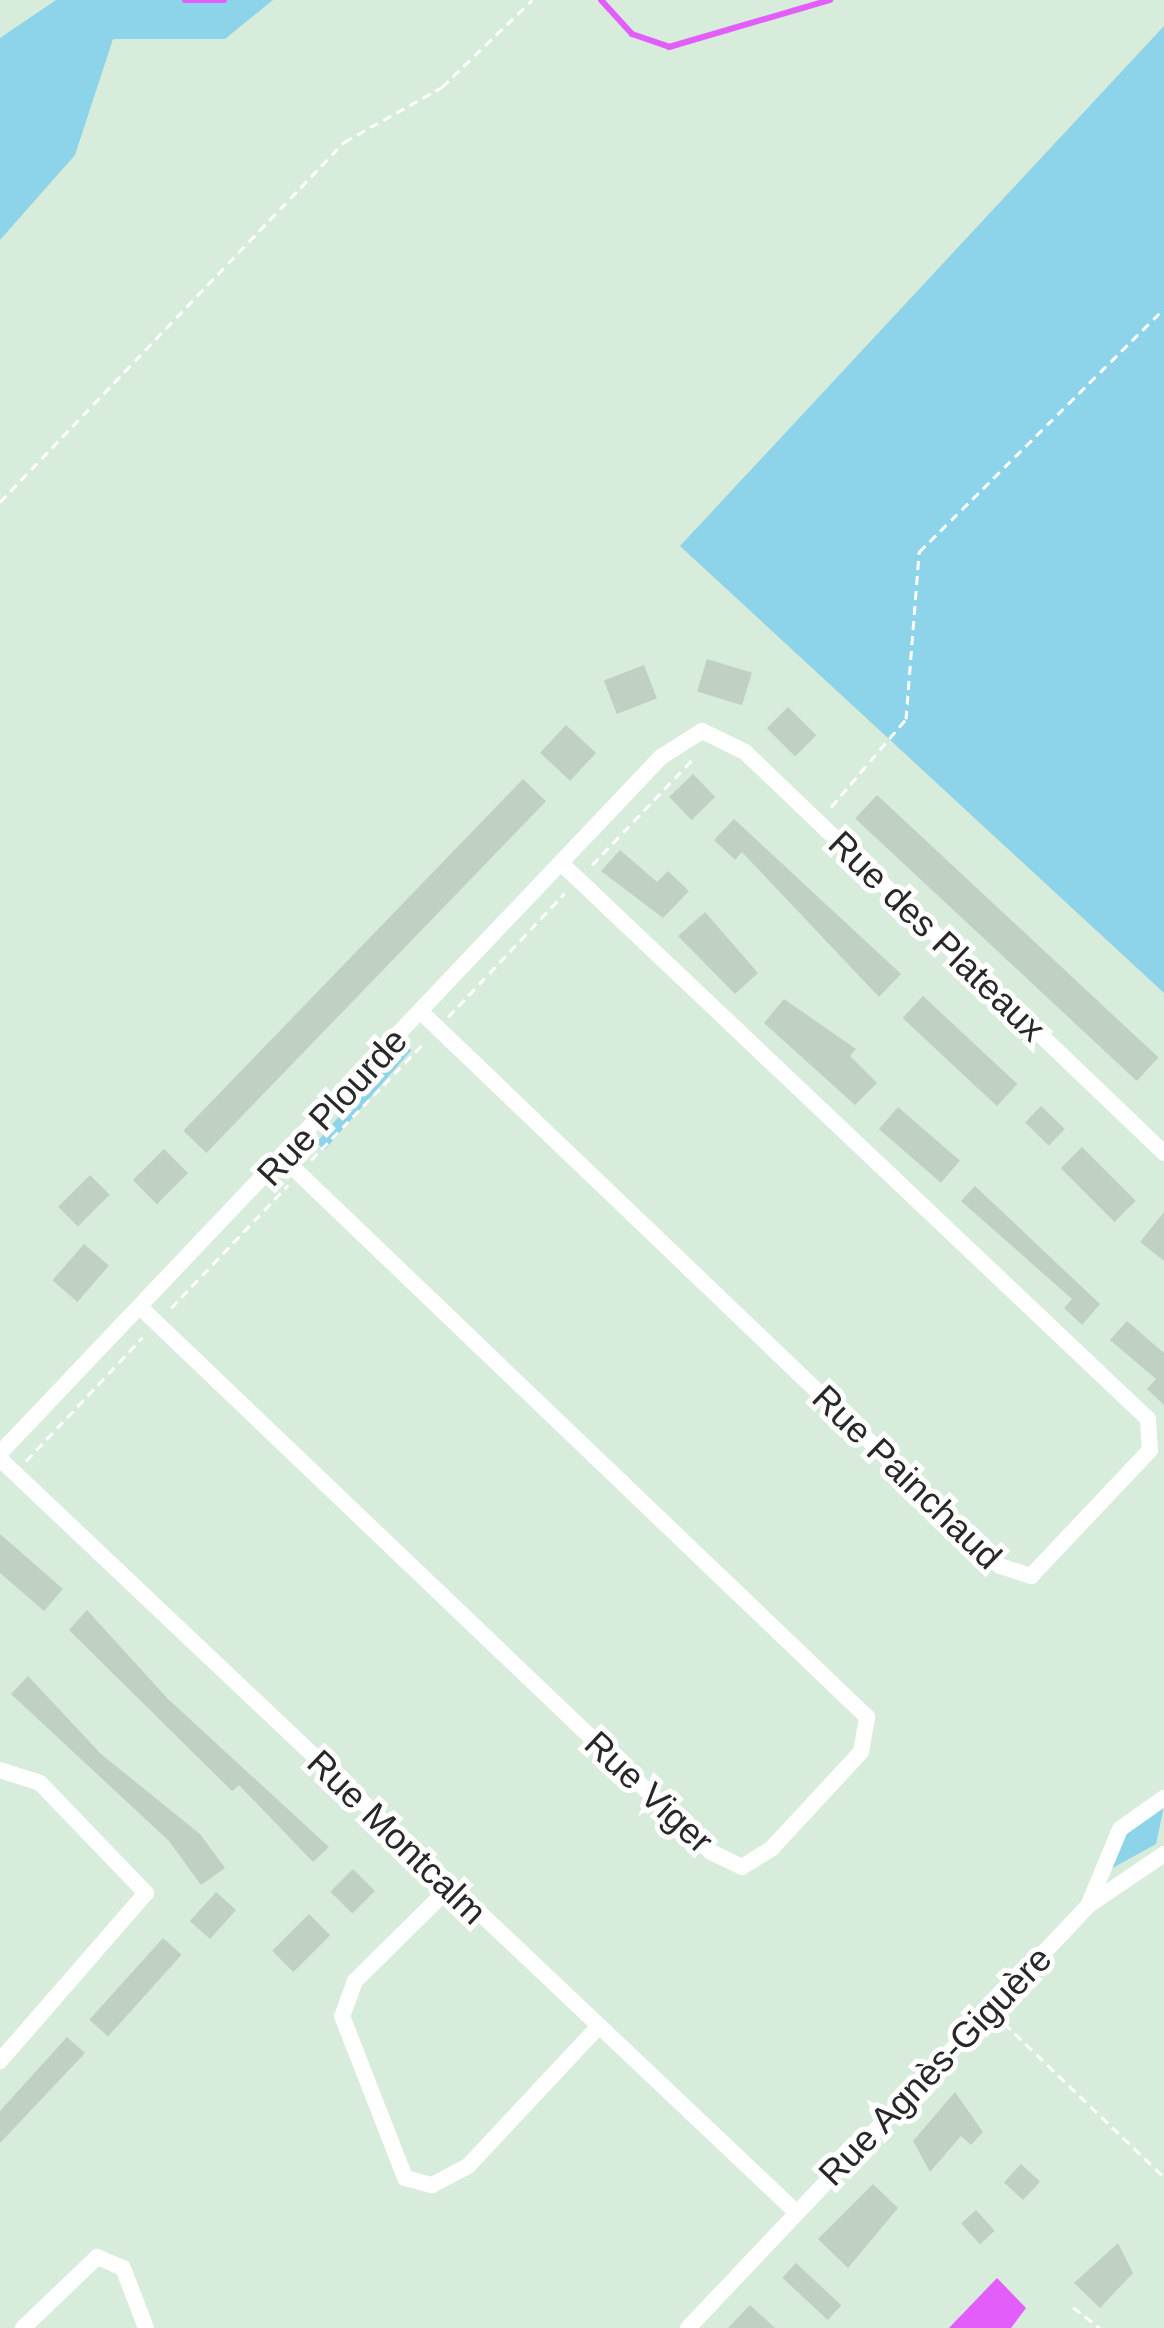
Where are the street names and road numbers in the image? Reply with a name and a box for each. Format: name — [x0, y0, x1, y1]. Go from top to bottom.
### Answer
street label: Rue des Plateaux — [820, 822, 1054, 1050]
street label: Rue Plourde — [248, 1019, 416, 1195]
street label: Rue Painchaud — [803, 1376, 1011, 1578]
street label: Rue Viger — [576, 1722, 722, 1862]
street label: Rue Montcalm — [299, 1741, 495, 1933]
street label: Rue Agnès-Giguère — [809, 1937, 1061, 2195]

